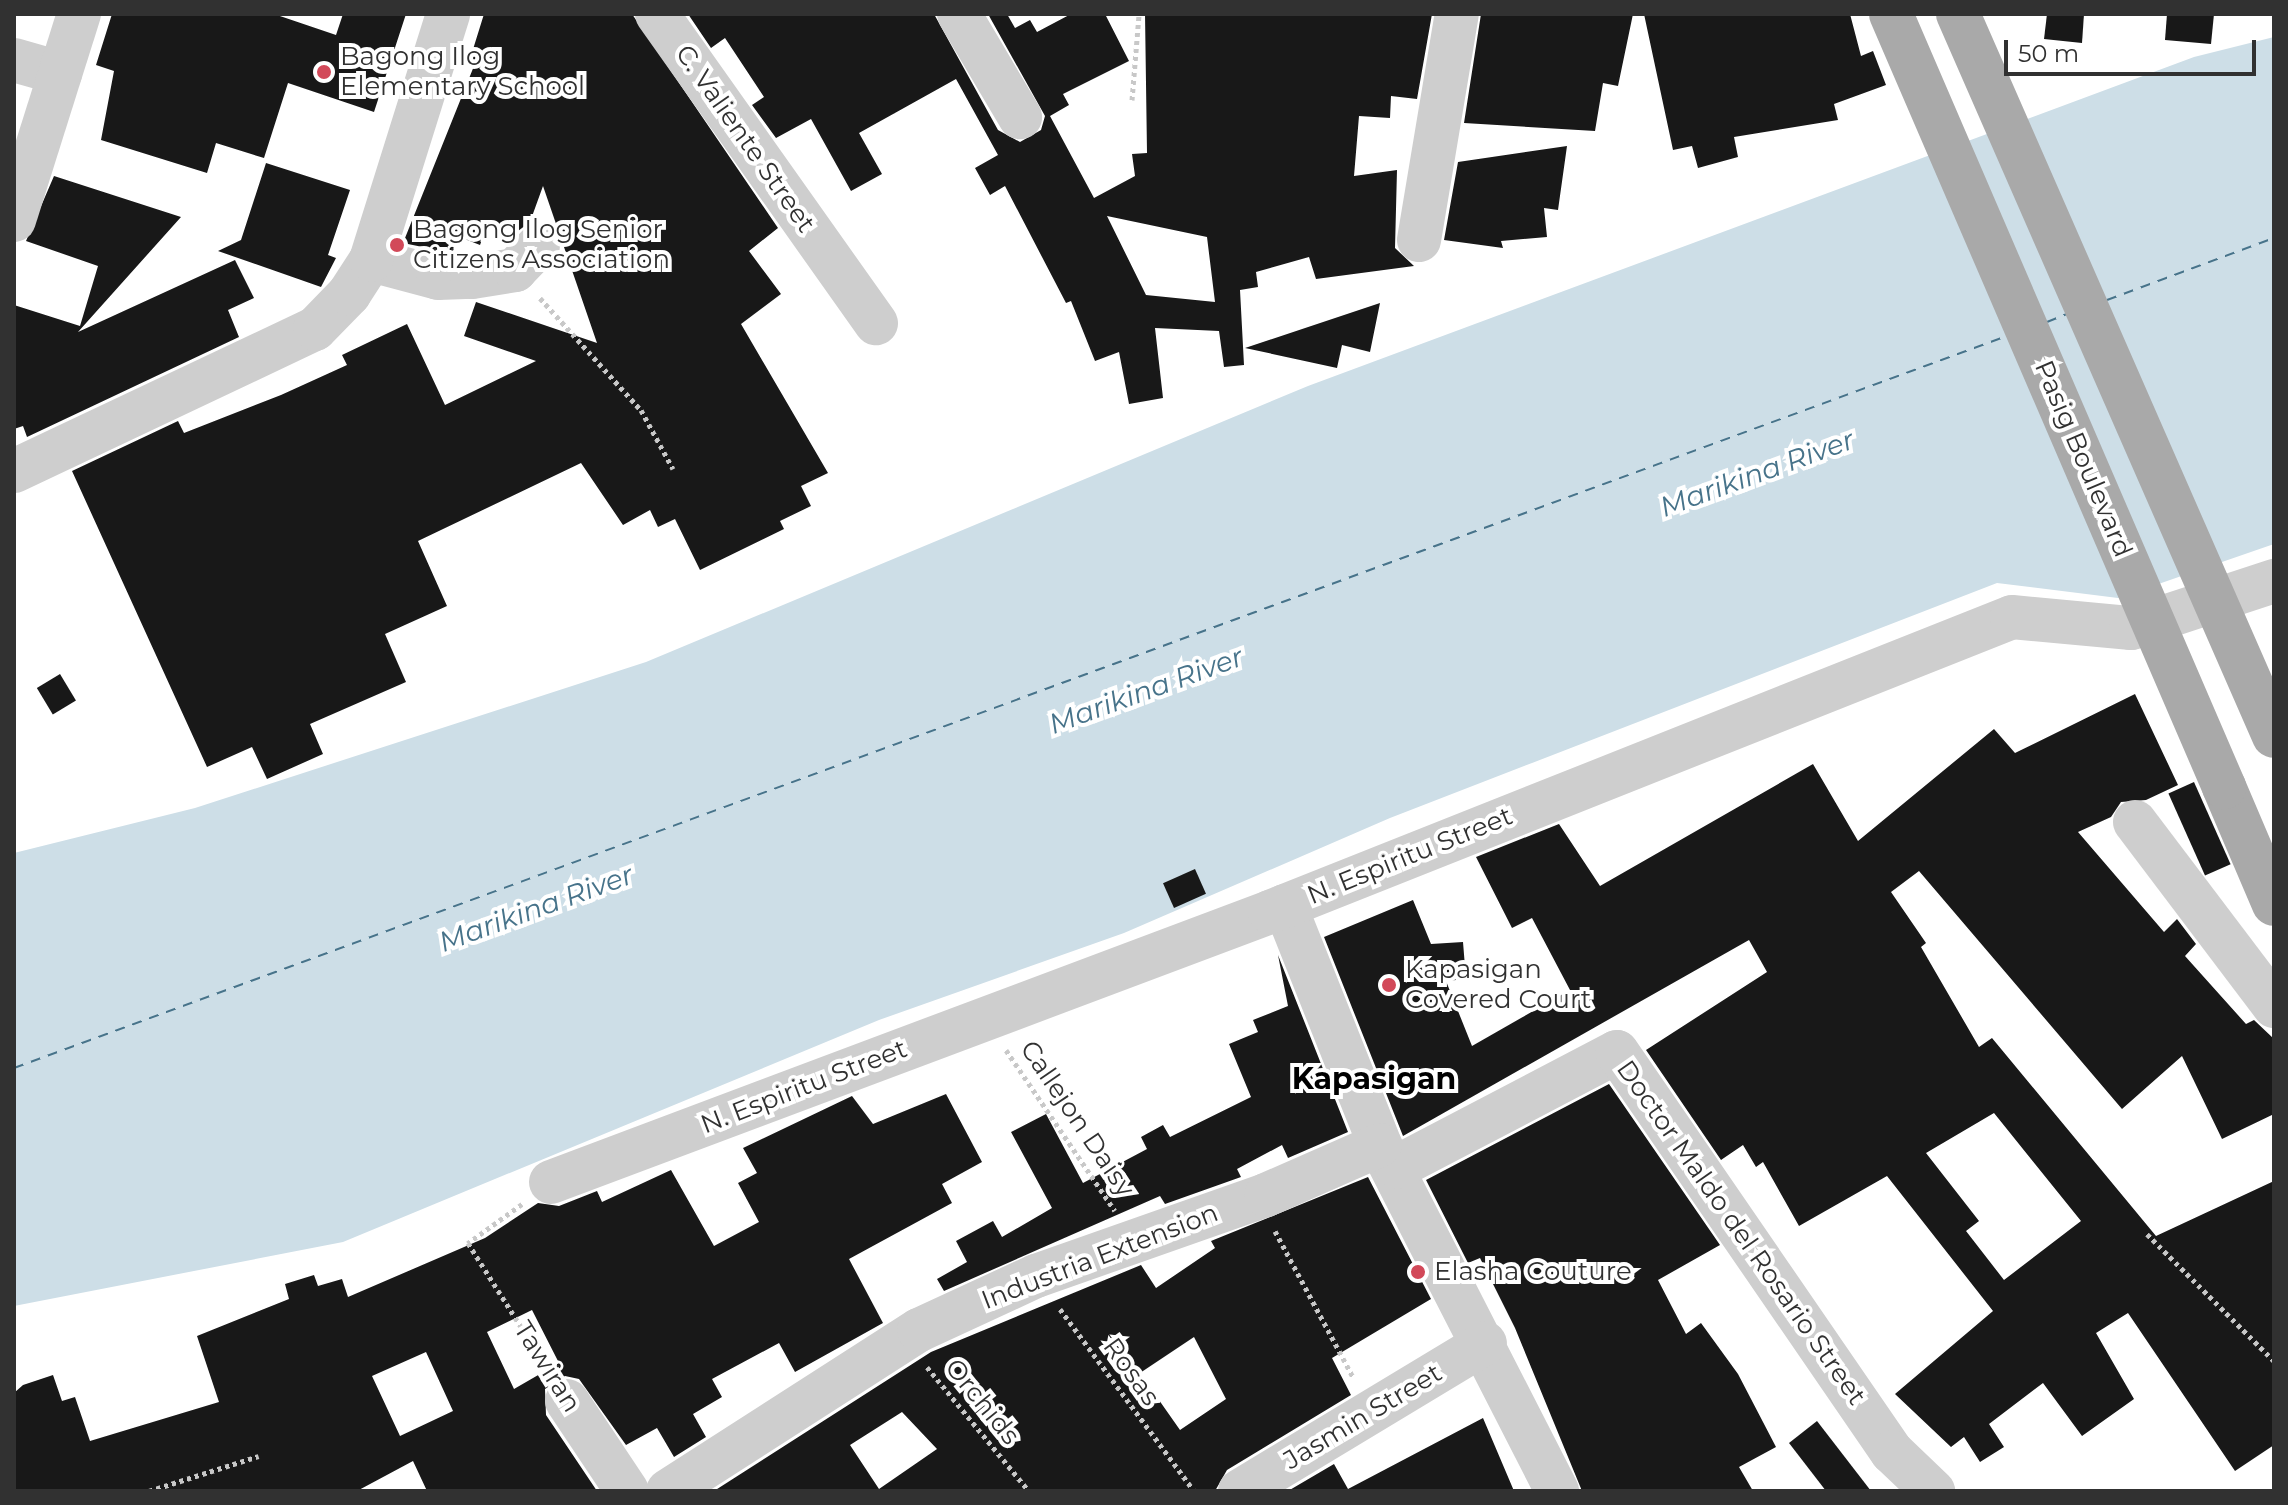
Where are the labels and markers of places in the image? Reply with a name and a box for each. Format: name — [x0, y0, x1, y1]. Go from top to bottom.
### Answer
place label: Bagong Ilog Elementary School — [340, 41, 585, 102]
marker: Bagong Ilog Elementary School — [315, 63, 333, 81]
place label: Bagong Ilog Senior Citizens Association — [413, 214, 670, 276]
marker: Bagong Ilog Senior Citizens Association — [388, 236, 406, 254]
place label: Kapasigan Covered Court — [1405, 954, 1591, 1016]
marker: Kapasigan Covered Court — [1380, 976, 1398, 994]
place label: Elasha Couture — [1434, 1256, 1632, 1288]
marker: Elasha Couture — [1409, 1263, 1427, 1281]

